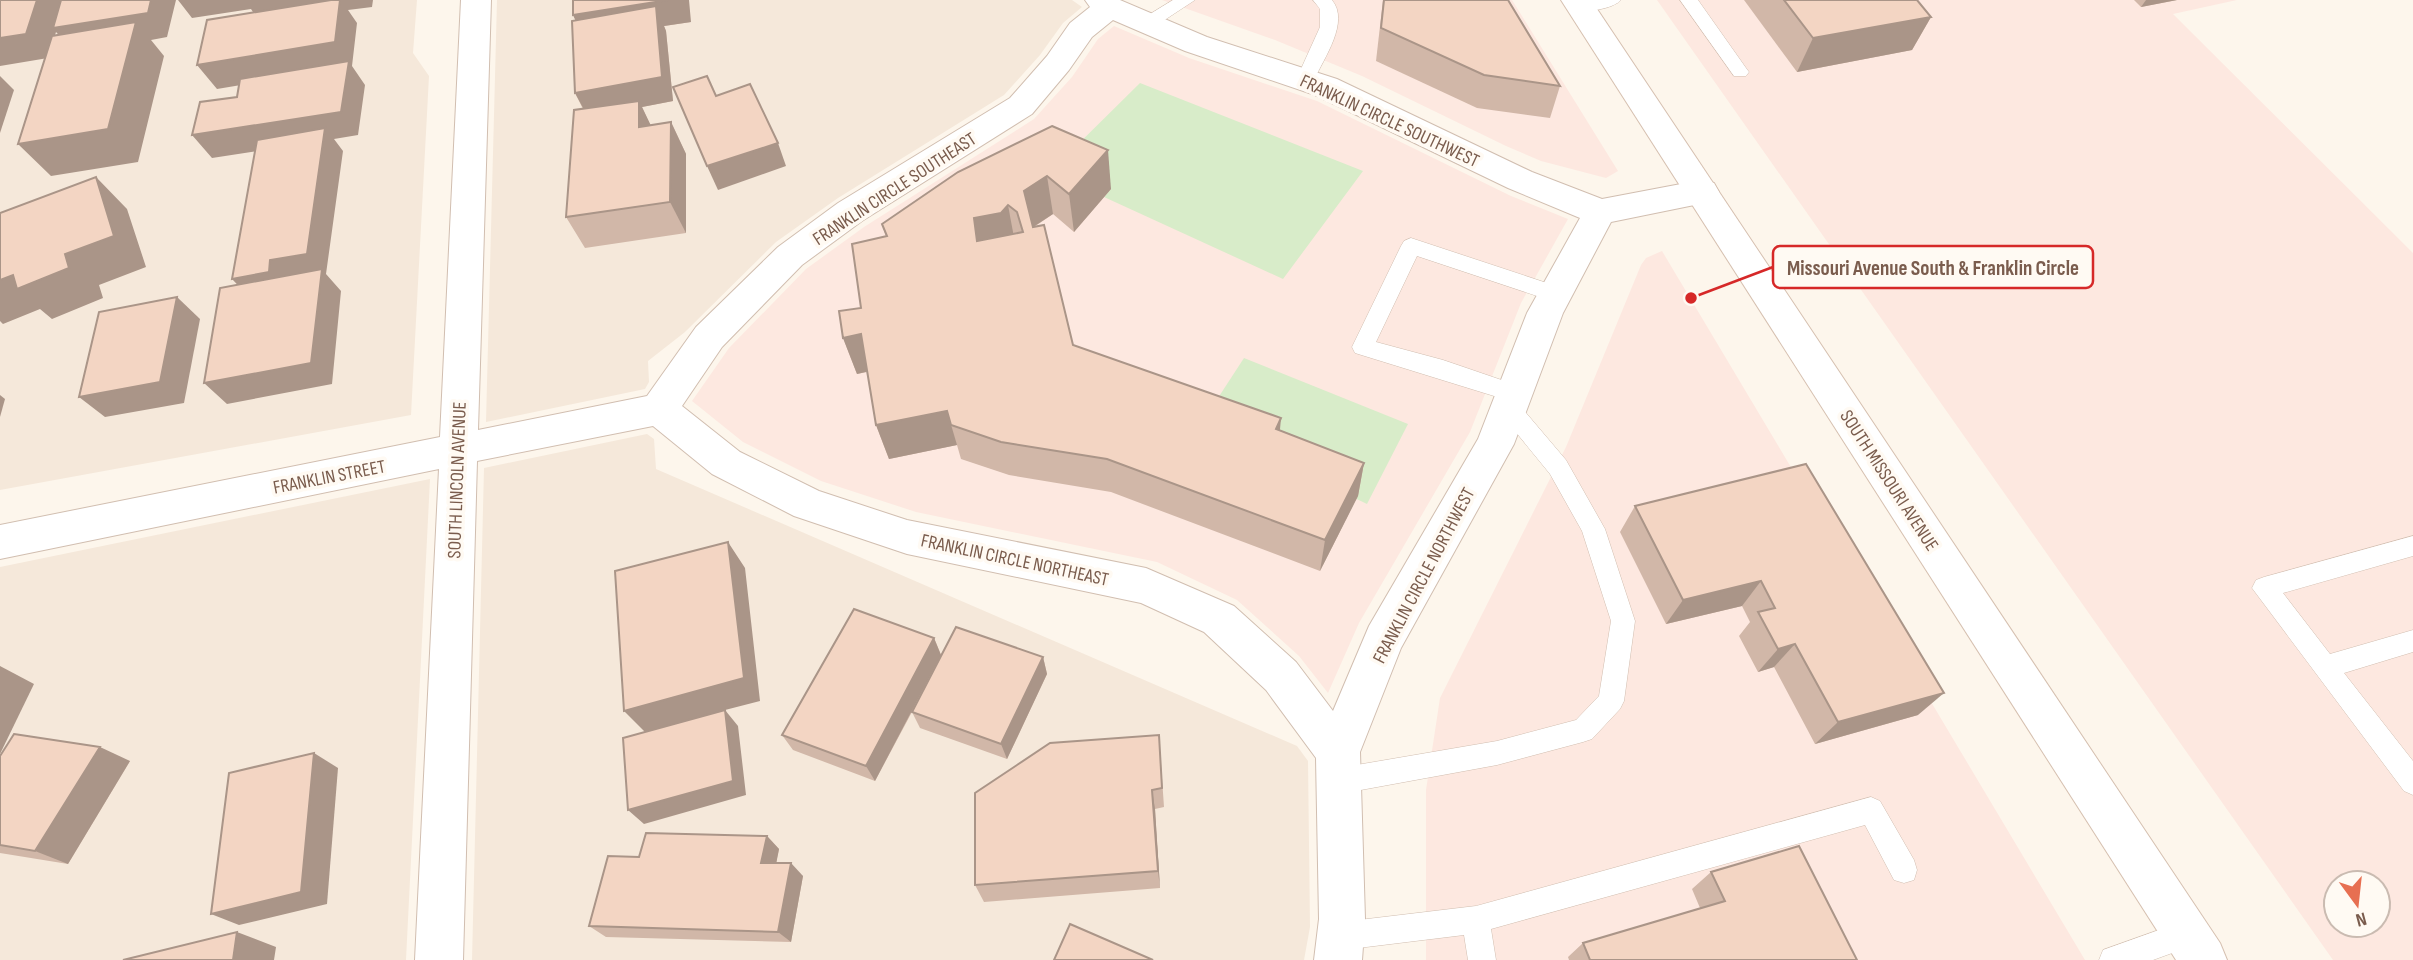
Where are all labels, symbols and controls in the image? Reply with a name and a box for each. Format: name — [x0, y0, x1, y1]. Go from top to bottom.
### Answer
street label: FRANKLIN CIRCLE SOUTHWEST — [1296, 70, 1483, 173]
street label: FRANKLIN CIRCLE SOUTHEAST — [809, 128, 981, 251]
callout: Missouri Avenue South & Franklin Circle — [1773, 246, 2093, 288]
text: Missouri Avenue South & Franklin Circle — [1787, 256, 2079, 281]
street label: SOUTH LINCOLN AVENUE — [443, 401, 472, 559]
street label: SOUTH MISSOURI AVENUE — [1835, 406, 1943, 556]
street label: FRANKLIN STREET — [271, 455, 388, 500]
street label: FRANKLIN CIRCLE NORTHWEST — [1368, 484, 1481, 667]
street label: FRANKLIN CIRCLE NORTHEAST — [919, 529, 1111, 592]
north arrow — [2322, 869, 2392, 939]
text: N — [2353, 907, 2369, 931]

